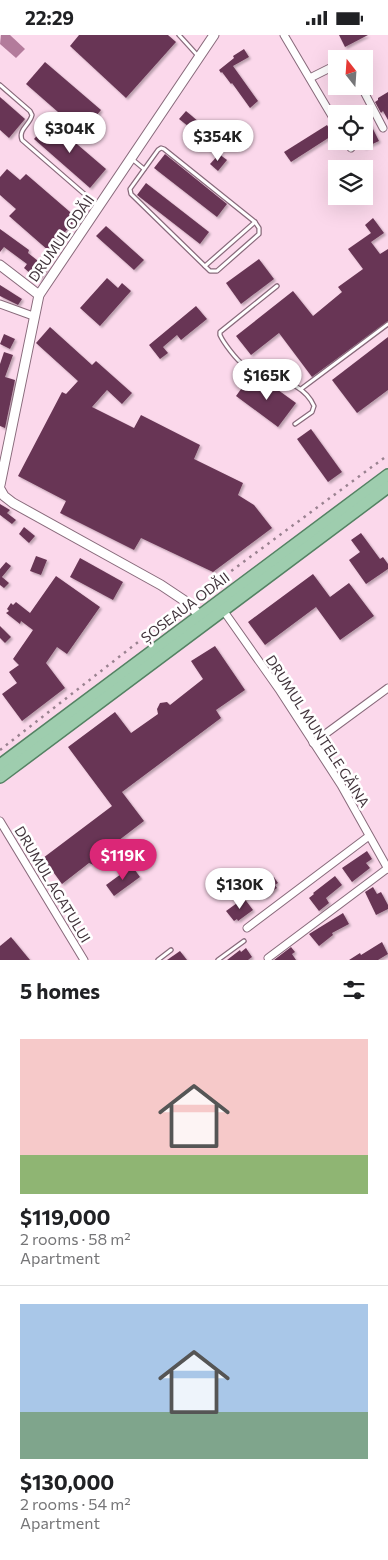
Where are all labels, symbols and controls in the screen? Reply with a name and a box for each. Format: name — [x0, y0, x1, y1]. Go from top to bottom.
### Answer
text: 22:29 — [25, 6, 74, 29]
north arrow — [328, 50, 372, 95]
map controls — [328, 50, 373, 205]
button: locate — [328, 105, 373, 150]
pin: $304K — [35, 111, 105, 154]
text: $304K — [45, 118, 95, 137]
pin: $354K — [183, 119, 253, 162]
text: $354K — [194, 126, 242, 145]
button: layers — [328, 160, 373, 205]
street label: DRUMUL ODĂII — [25, 191, 97, 285]
pin: $165K — [232, 359, 302, 401]
text: $165K — [244, 365, 290, 384]
street label: ȘOSEAUA ODĂII — [137, 568, 233, 647]
street label: DRUMUL MUNTELE GĂINA — [262, 652, 374, 811]
street label: DRUMUL AGATULUI — [12, 823, 94, 945]
pin: $119K — [88, 839, 158, 881]
text: $119K — [101, 845, 145, 864]
pin: $130K — [205, 867, 275, 910]
text: $130K — [216, 874, 264, 893]
icon: filters — [340, 976, 368, 1004]
text: 5 homes — [20, 978, 100, 1003]
icon: home — [149, 1071, 239, 1161]
text: $119,000 — [20, 1204, 111, 1229]
text: 2 rooms · 58 m² — [20, 1229, 131, 1248]
text: Apartment — [20, 1248, 100, 1267]
icon: home — [149, 1337, 239, 1427]
text: $130,000 — [20, 1469, 114, 1494]
text: 2 rooms · 54 m² — [20, 1494, 131, 1513]
text: Apartment — [20, 1513, 100, 1532]

